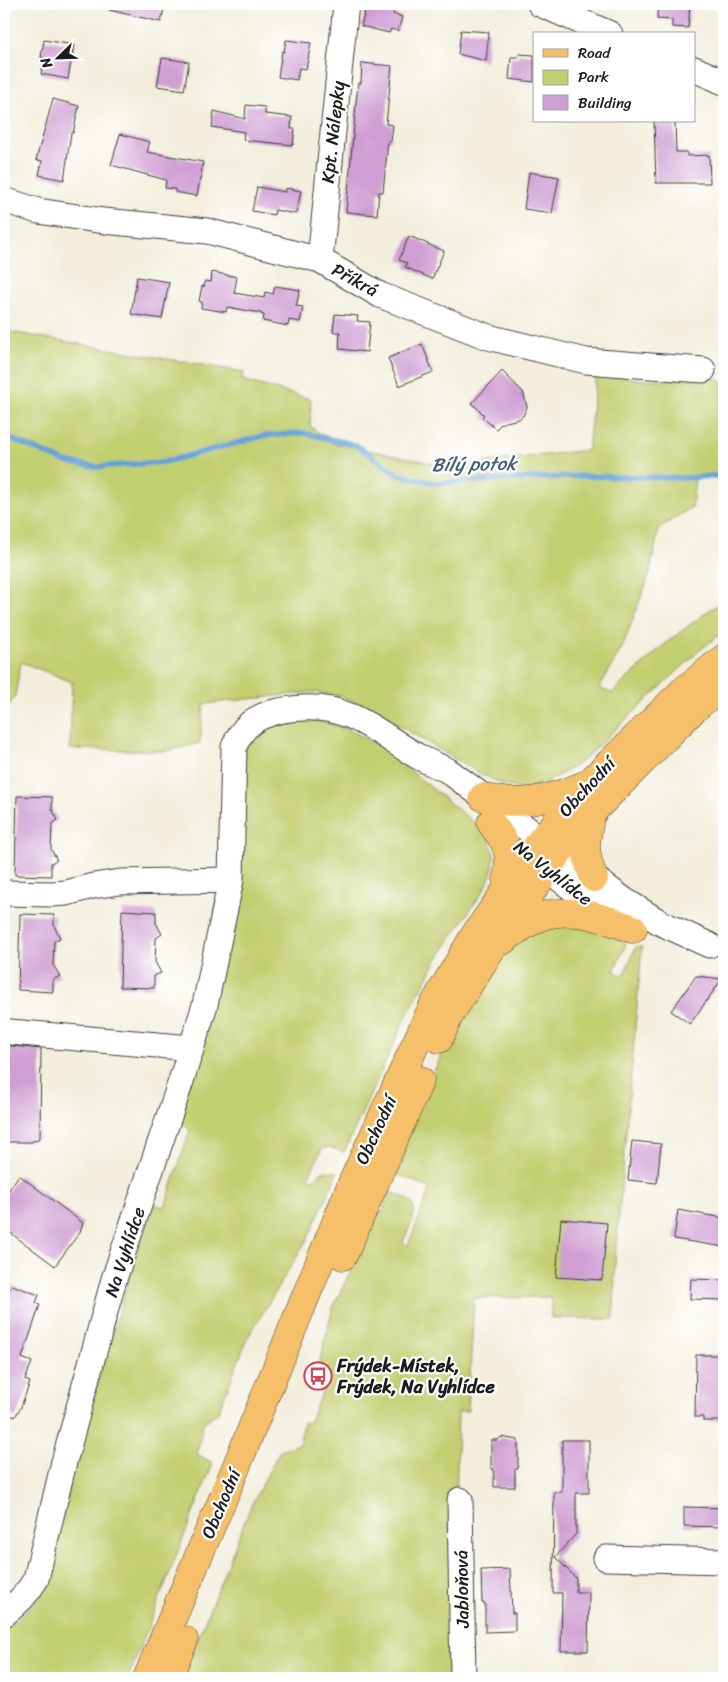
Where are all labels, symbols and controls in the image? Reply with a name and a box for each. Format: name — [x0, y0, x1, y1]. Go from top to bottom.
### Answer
north arrow — [32, 32, 82, 82]
legend — [533, 32, 696, 122]
text: Road — [578, 40, 611, 66]
text: N — [33, 53, 60, 73]
text: Park — [578, 64, 609, 90]
street label: Kpt. Nálepky — [312, 78, 354, 185]
text: Building — [578, 90, 632, 116]
street label: Příkrá — [326, 254, 384, 306]
water label: Bílý potok — [431, 447, 519, 481]
street label: Obchodní — [550, 748, 625, 825]
street label: Na Vyhlídce — [506, 832, 600, 914]
street label: Obchodní — [346, 1088, 407, 1170]
street label: Na Vyhlídce — [95, 1203, 155, 1301]
place label: Frýdek-Místek, Frýdek, Na Vyhlídce — [336, 1350, 496, 1403]
bus stop icon: Frýdek-Místek, Frýdek, Na Vyhlídce — [303, 1361, 333, 1391]
street label: Obchodní — [192, 1462, 251, 1544]
street label: Jabloňová — [445, 1550, 479, 1629]

